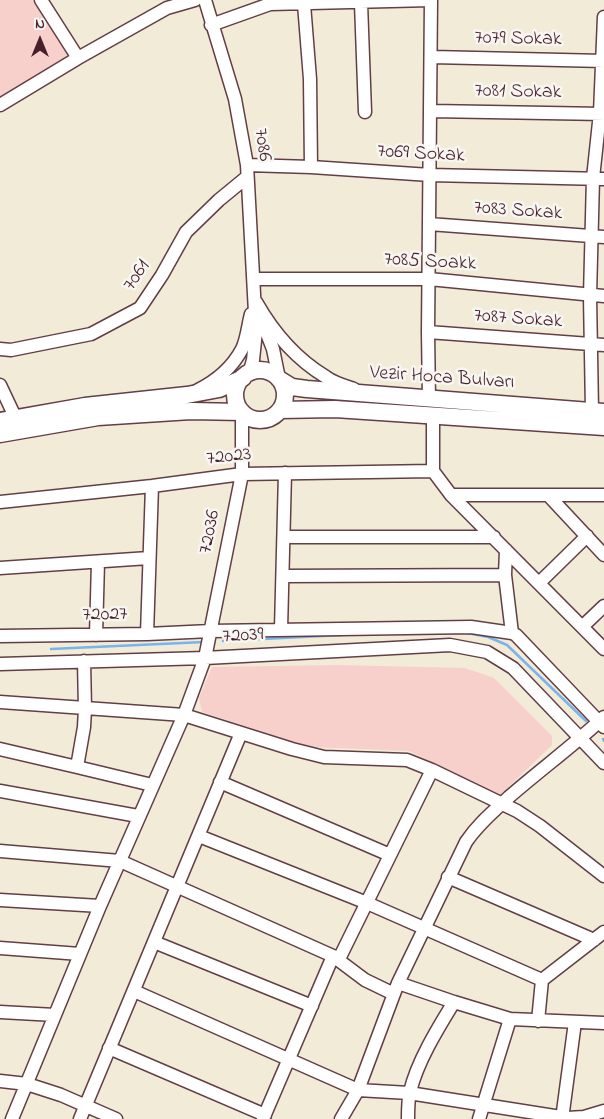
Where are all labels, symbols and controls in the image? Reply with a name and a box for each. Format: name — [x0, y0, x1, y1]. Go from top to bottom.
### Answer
text: N — [35, 14, 45, 35]
north arrow — [15, 15, 65, 65]
street label: 7079 Sokak — [474, 27, 562, 53]
street label: 7081 Sokak — [474, 80, 562, 106]
street label: 7086 — [247, 127, 275, 163]
street label: 7069 Sokak — [377, 141, 465, 169]
street label: 7083 Sokak — [473, 197, 563, 227]
street label: 7085 Soakk — [383, 249, 477, 277]
street label: 7061 — [119, 256, 157, 296]
street label: 7087 Sokak — [473, 305, 563, 335]
street label: Vezir Hoca Bulvarı — [369, 362, 515, 396]
street label: 72023 — [205, 444, 253, 472]
street label: 72036 — [195, 508, 227, 556]
street label: 72027 — [82, 604, 128, 628]
street label: 72039 — [222, 624, 264, 650]

